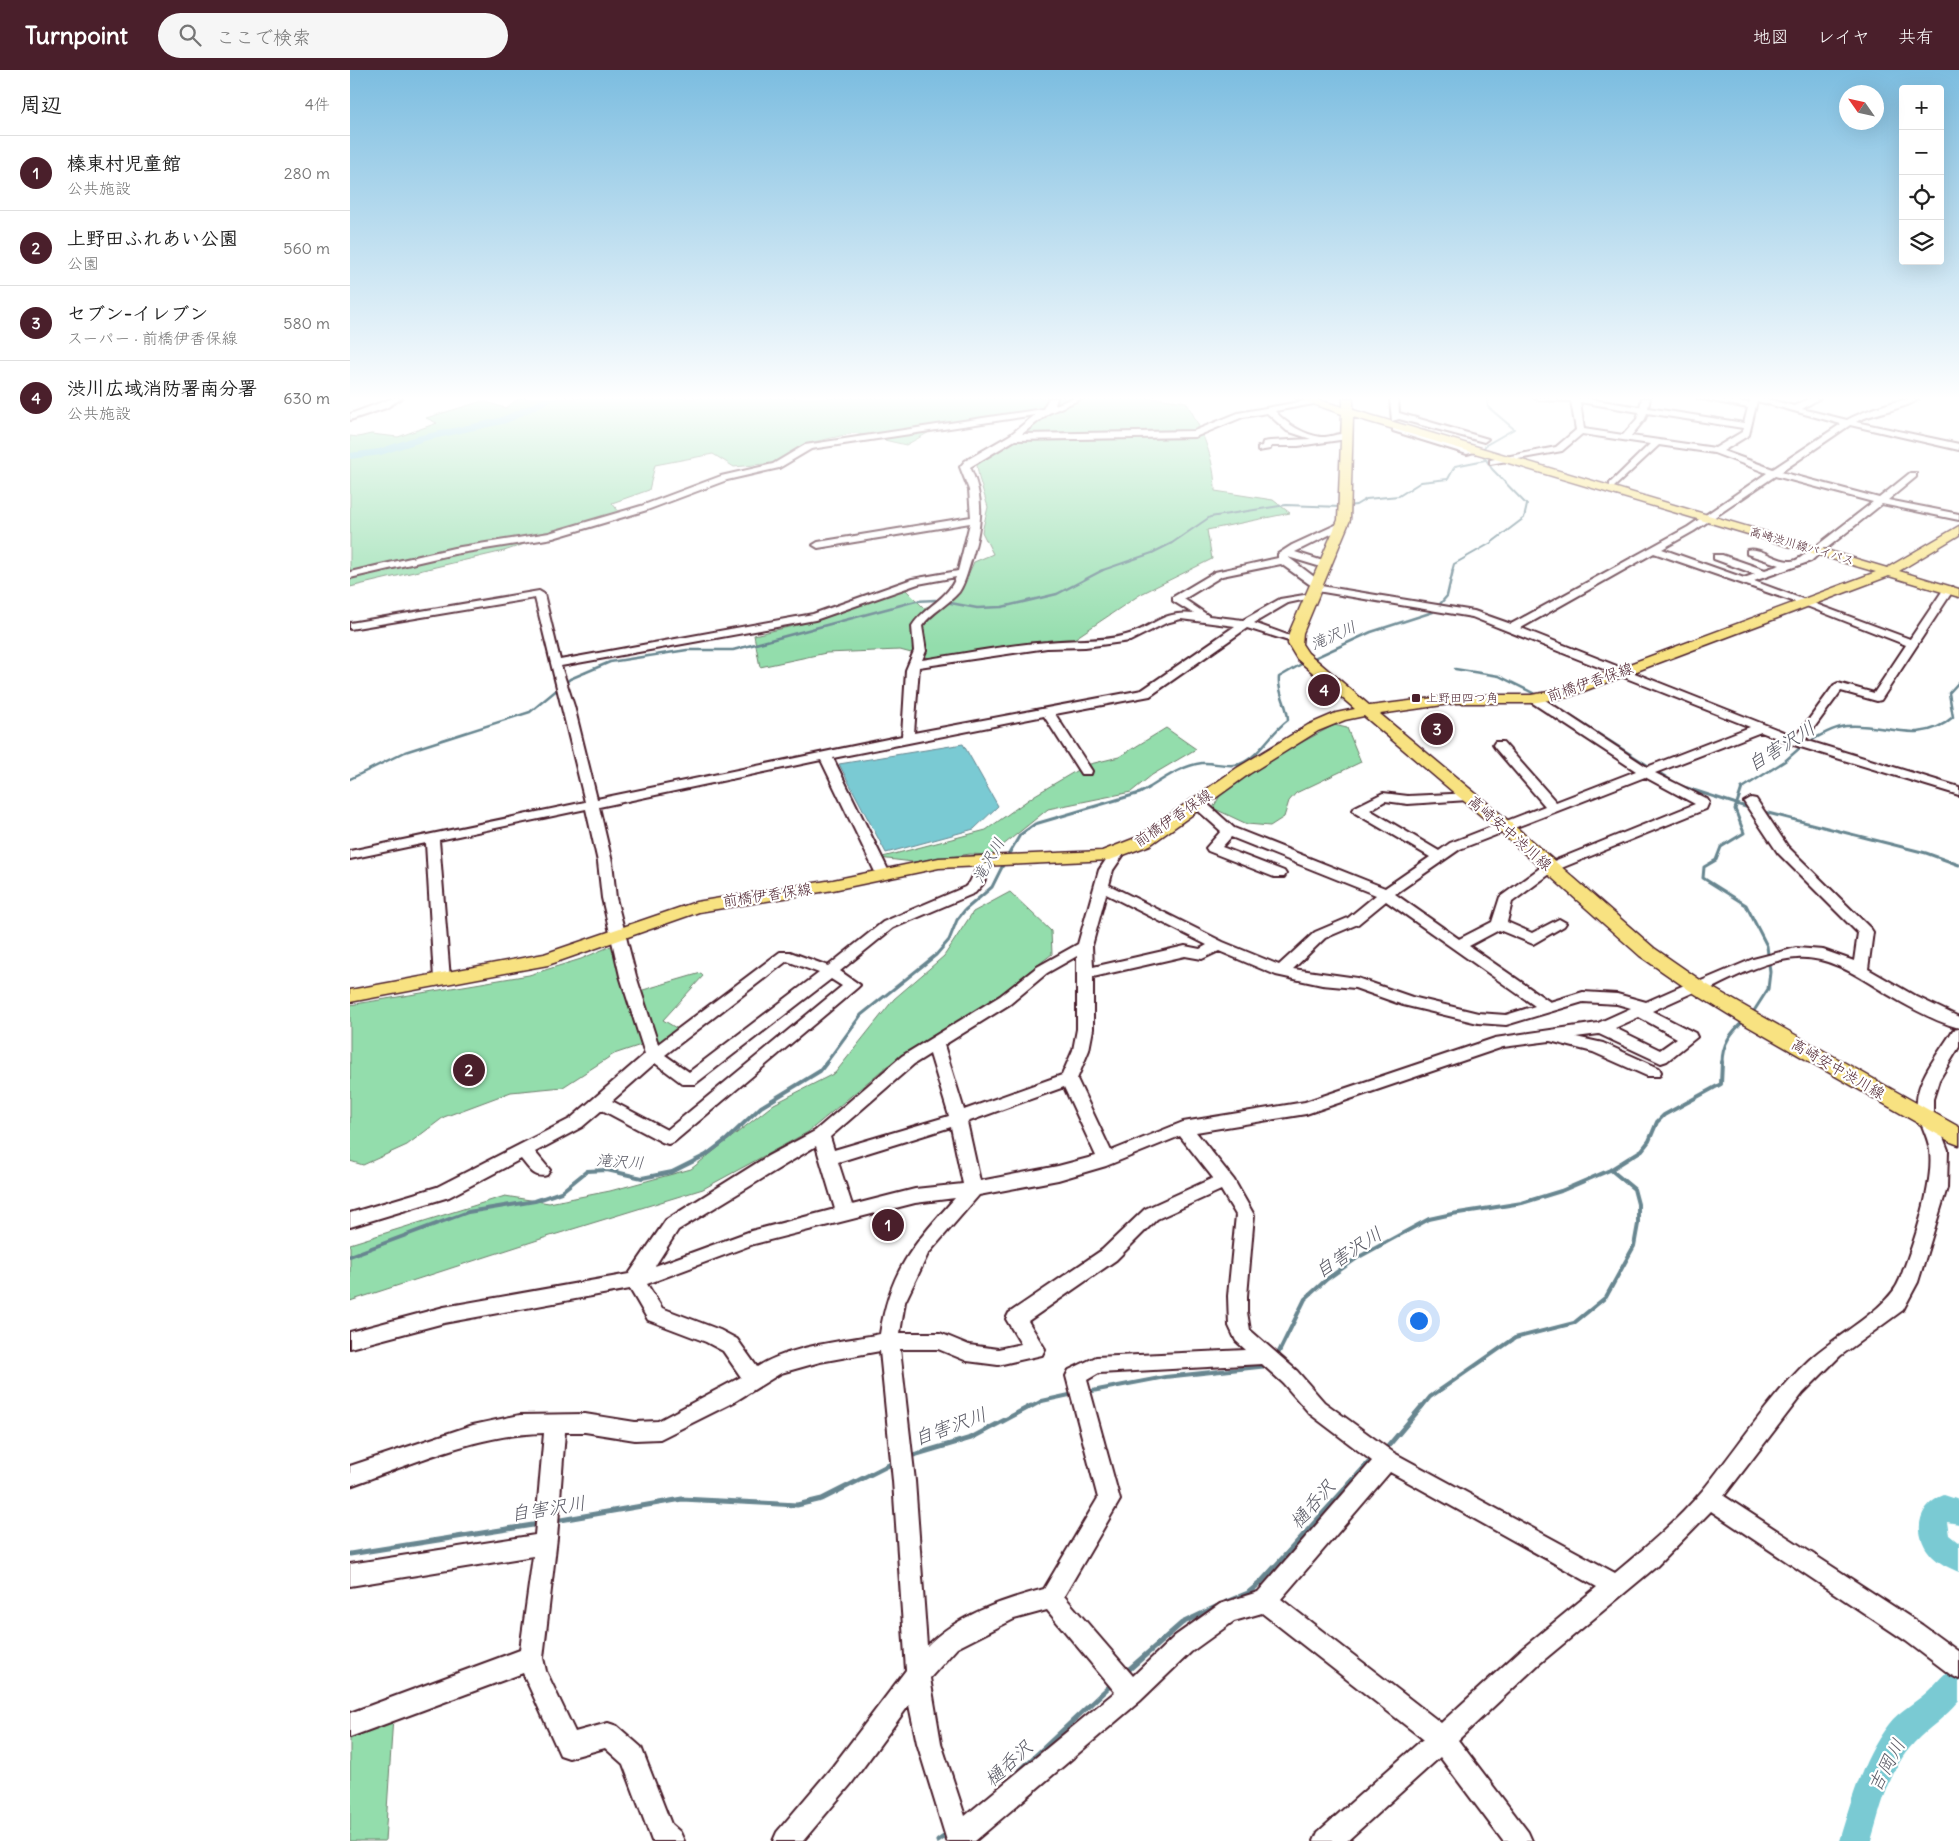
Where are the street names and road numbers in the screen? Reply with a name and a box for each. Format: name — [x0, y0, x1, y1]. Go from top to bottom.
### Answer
street label: 高崎渋川線バイパス — [1748, 523, 1856, 568]
street label: 前橋伊香保線 — [1544, 658, 1635, 705]
street label: 前橋伊香保線 — [1130, 785, 1215, 851]
street label: 高崎安中渋川線 — [1464, 791, 1556, 874]
street label: 前橋伊香保線 — [721, 879, 813, 910]
street label: 高崎安中渋川線 — [1788, 1034, 1888, 1103]

